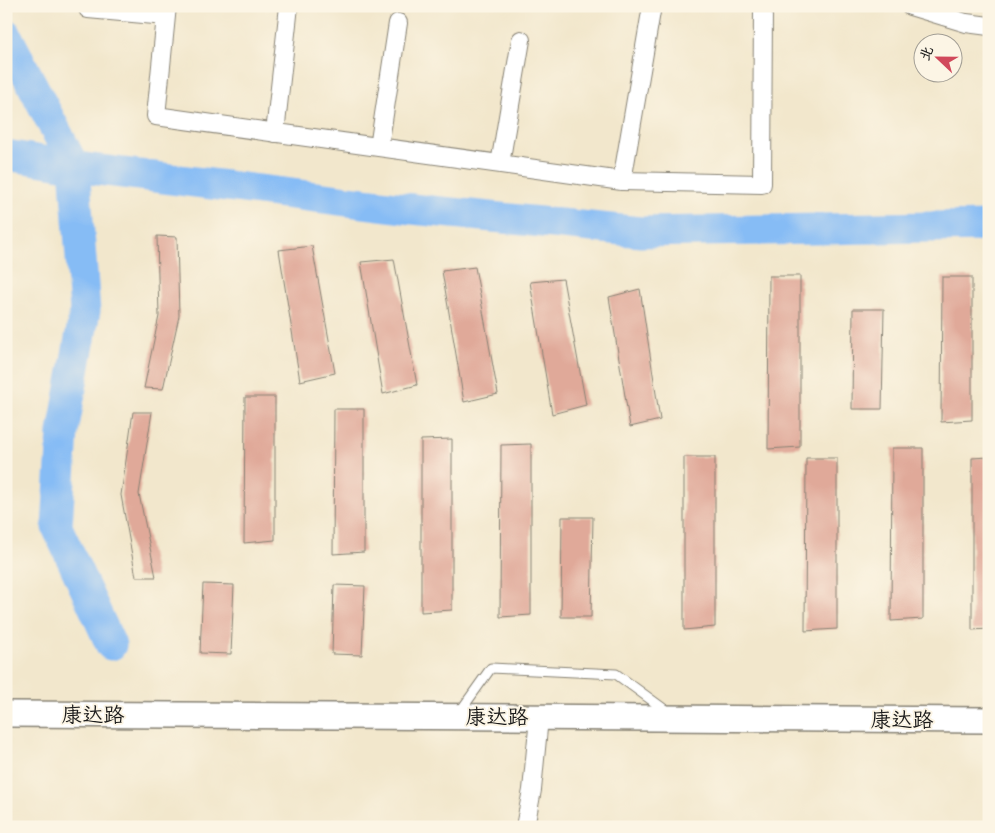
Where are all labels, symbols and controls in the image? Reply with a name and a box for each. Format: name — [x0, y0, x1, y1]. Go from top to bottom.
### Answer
north arrow — [912, 32, 962, 82]
text: 北 — [916, 44, 937, 63]
street label: 康达路 — [62, 702, 125, 728]
street label: 康达路 — [466, 704, 529, 730]
street label: 康达路 — [871, 707, 934, 733]

